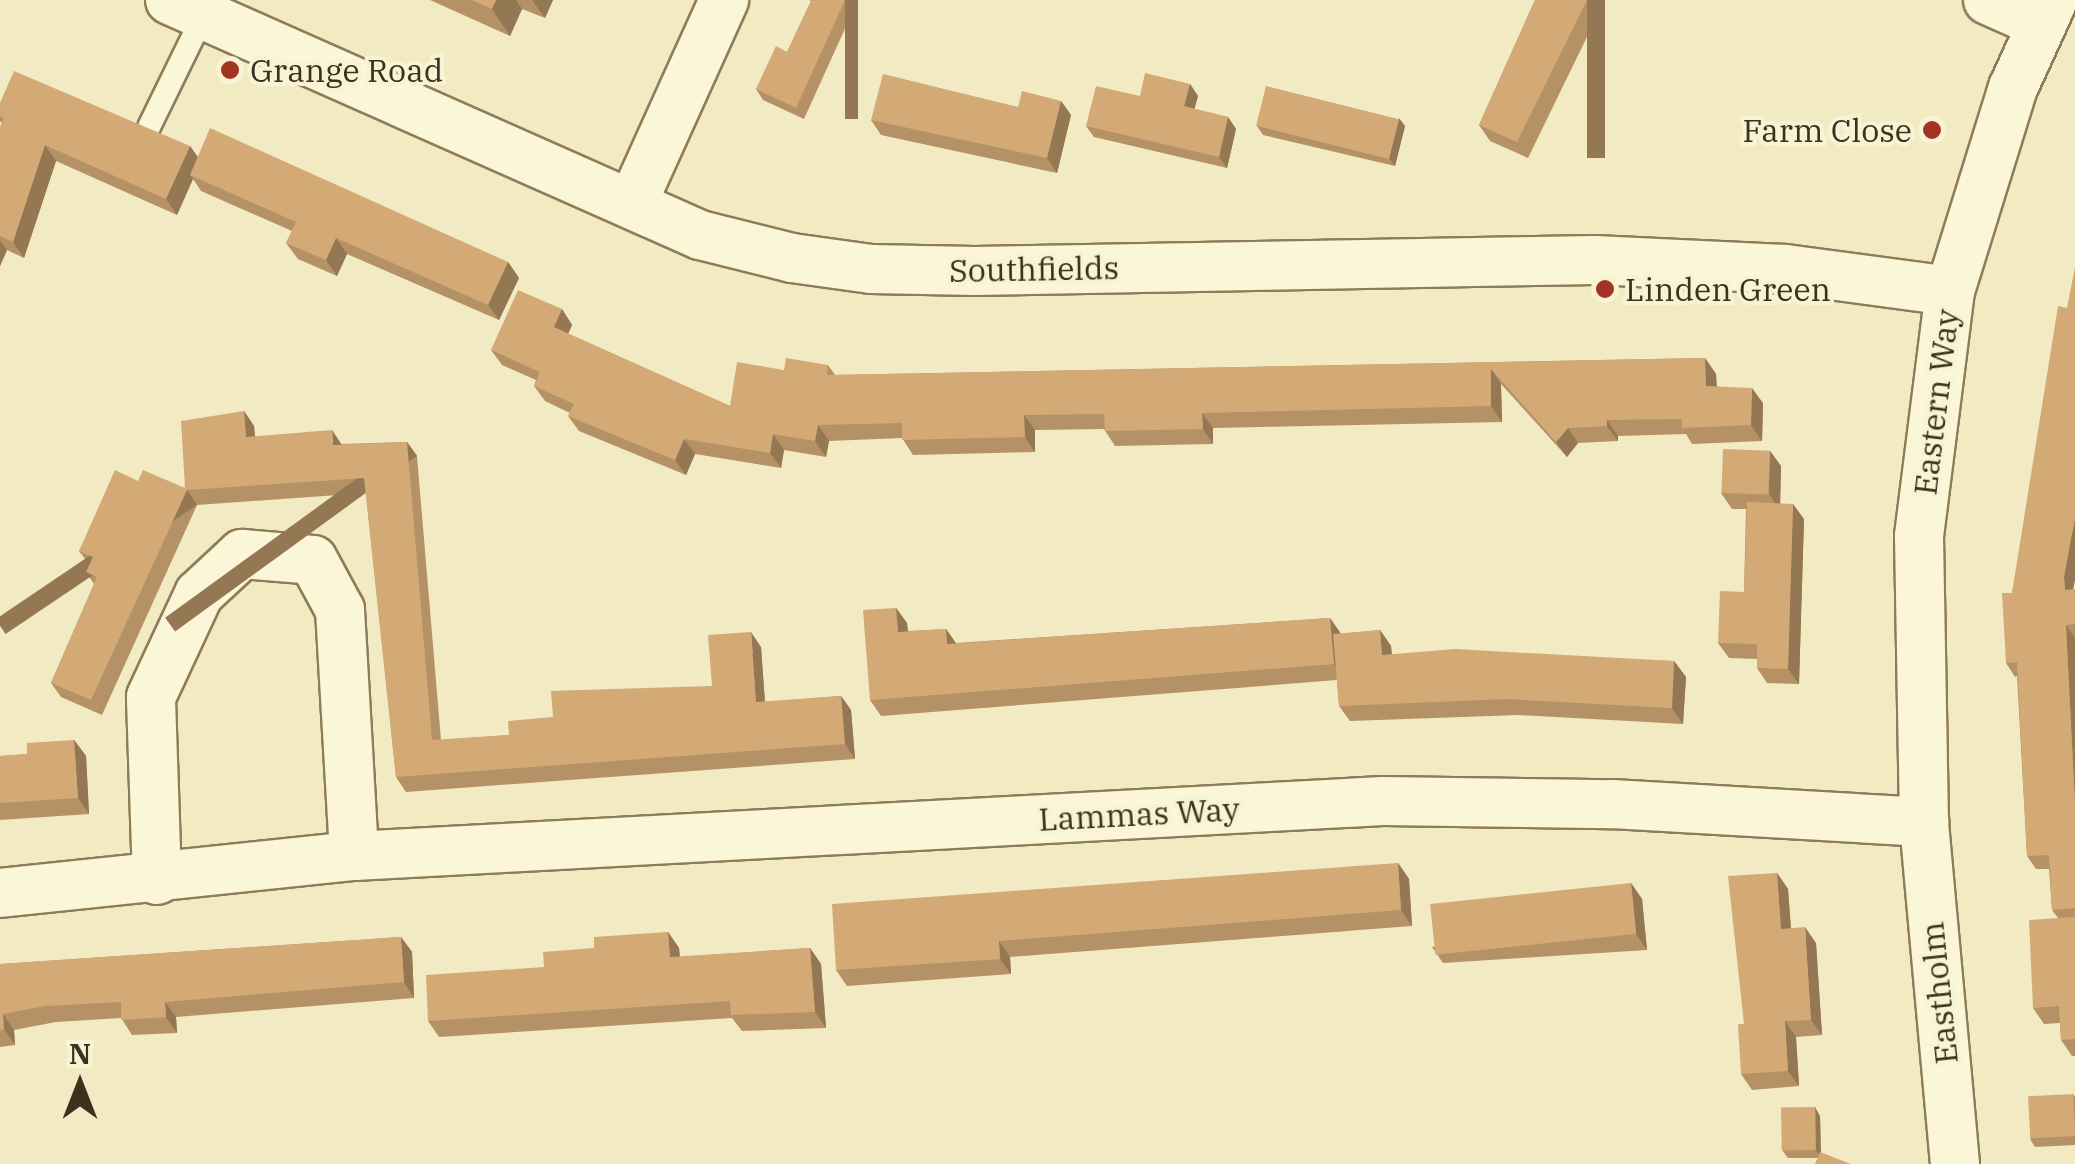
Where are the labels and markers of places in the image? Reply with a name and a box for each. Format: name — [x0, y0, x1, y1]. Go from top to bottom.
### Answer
place label: Grange Road — [250, 51, 443, 89]
marker: Grange Road — [219, 59, 241, 81]
place label: Farm Close — [1742, 111, 1912, 149]
marker: Farm Close — [1921, 119, 1943, 141]
place label: Linden Green — [1625, 270, 1831, 308]
marker: Linden Green — [1594, 278, 1616, 300]

